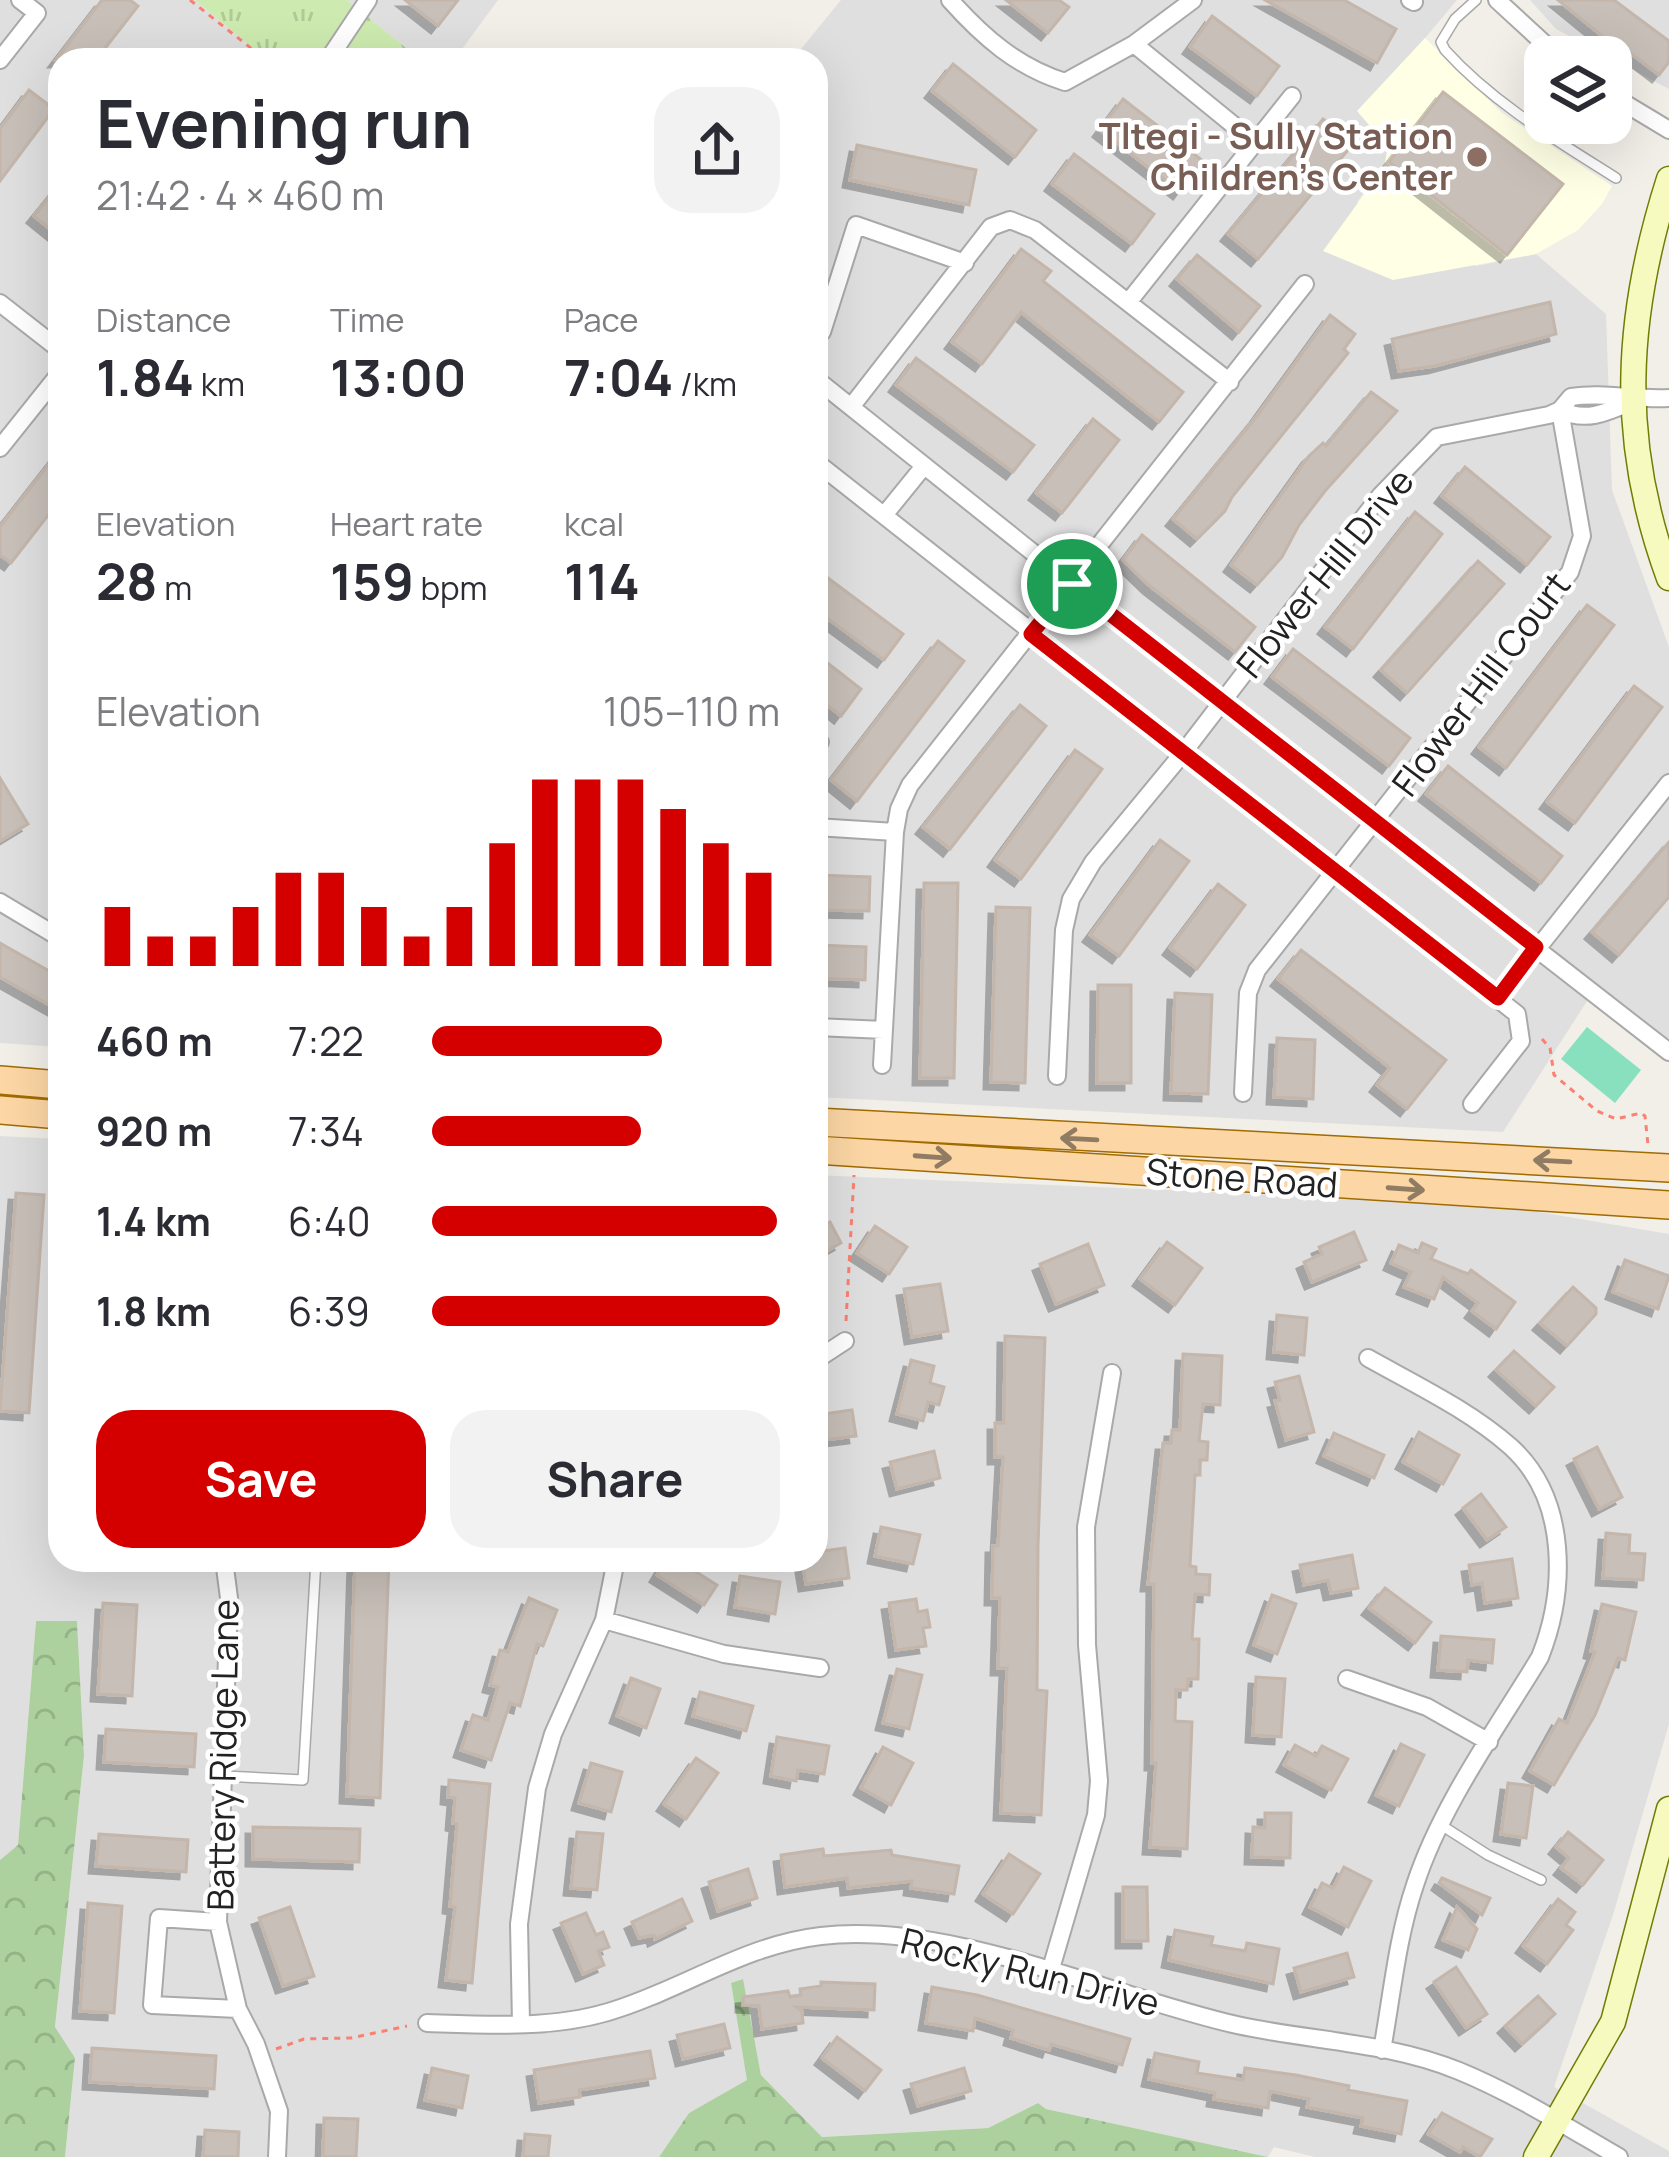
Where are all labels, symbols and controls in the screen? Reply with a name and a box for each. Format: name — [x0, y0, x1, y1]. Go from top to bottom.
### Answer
map controls — [1524, 36, 1632, 144]
button: layers — [1524, 36, 1632, 144]
text: Evening run — [96, 78, 472, 168]
button: share — [654, 87, 780, 213]
place label: Tltegi - Sully Station Children's Center — [1099, 111, 1453, 201]
marker: Tltegi - Sully Station Children's Center — [1464, 144, 1490, 170]
text: 21:42 · 4 × 460 m — [96, 168, 384, 222]
text: Distance — [96, 297, 231, 342]
text: Time — [330, 297, 405, 342]
text: Pace — [564, 297, 639, 342]
text: 1.84 — [96, 342, 194, 411]
text: 13:00 — [330, 342, 467, 411]
text: 7:04 — [564, 342, 673, 411]
text: km — [194, 361, 245, 406]
text: /km — [673, 361, 737, 406]
street label: Flower Hill Drive — [1225, 458, 1424, 688]
text: Elevation — [96, 501, 235, 546]
text: Heart rate — [330, 501, 483, 546]
text: kcal — [564, 501, 624, 546]
pin — [1021, 533, 1123, 635]
text: 28 — [96, 546, 158, 615]
text: 159 — [330, 546, 414, 615]
text: 114 — [564, 546, 640, 615]
icon: arrive — [1039, 551, 1105, 617]
street label: Flower Hill Court — [1380, 562, 1581, 806]
text: m — [158, 565, 192, 610]
text: bpm — [414, 565, 488, 610]
text: Elevation — [96, 684, 261, 738]
text: 105–110 m — [603, 684, 780, 738]
text: 460 m — [96, 1014, 213, 1068]
text: 7:22 — [288, 1014, 364, 1068]
text: 920 m — [96, 1104, 212, 1158]
text: 7:34 — [288, 1104, 364, 1158]
one-way arrow — [1060, 1127, 1099, 1150]
one-way arrow — [913, 1146, 952, 1169]
street label: Stone Road — [1145, 1146, 1340, 1209]
one-way arrow — [1533, 1149, 1572, 1172]
one-way arrow — [1386, 1178, 1425, 1201]
text: 1.4 km — [96, 1194, 211, 1248]
text: 6:40 — [288, 1194, 371, 1248]
text: 1.8 km — [96, 1284, 211, 1338]
text: 6:39 — [288, 1284, 370, 1338]
button: Save — [96, 1410, 426, 1548]
button: Share — [450, 1410, 780, 1548]
street label: Battery Ridge Lane — [195, 1599, 250, 1911]
street label: Rocky Run Drive — [896, 1916, 1165, 2027]

